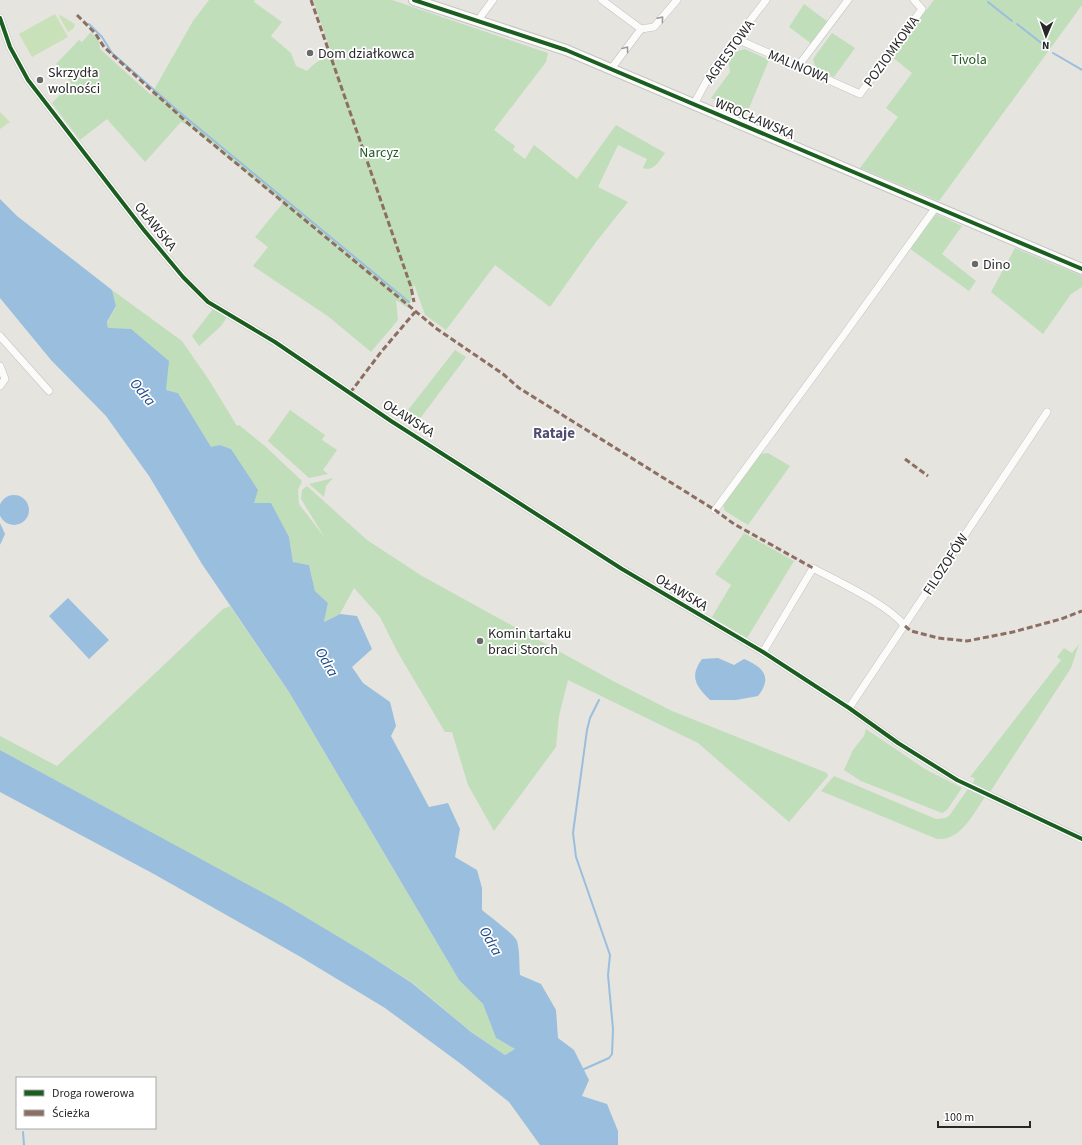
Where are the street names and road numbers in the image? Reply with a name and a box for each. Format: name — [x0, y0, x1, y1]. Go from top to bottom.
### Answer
street label: POZIOMKOWA — [859, 12, 925, 91]
street label: AGRESTOWA — [700, 16, 760, 87]
street label: MALINOWA — [765, 45, 833, 89]
street label: WROCŁAWSKA — [712, 93, 798, 145]
street label: OŁAWSKA — [129, 198, 181, 256]
street label: OŁAWSKA — [379, 395, 439, 443]
street label: FILOZOFÓW — [918, 530, 973, 599]
street label: OŁAWSKA — [652, 569, 712, 617]

